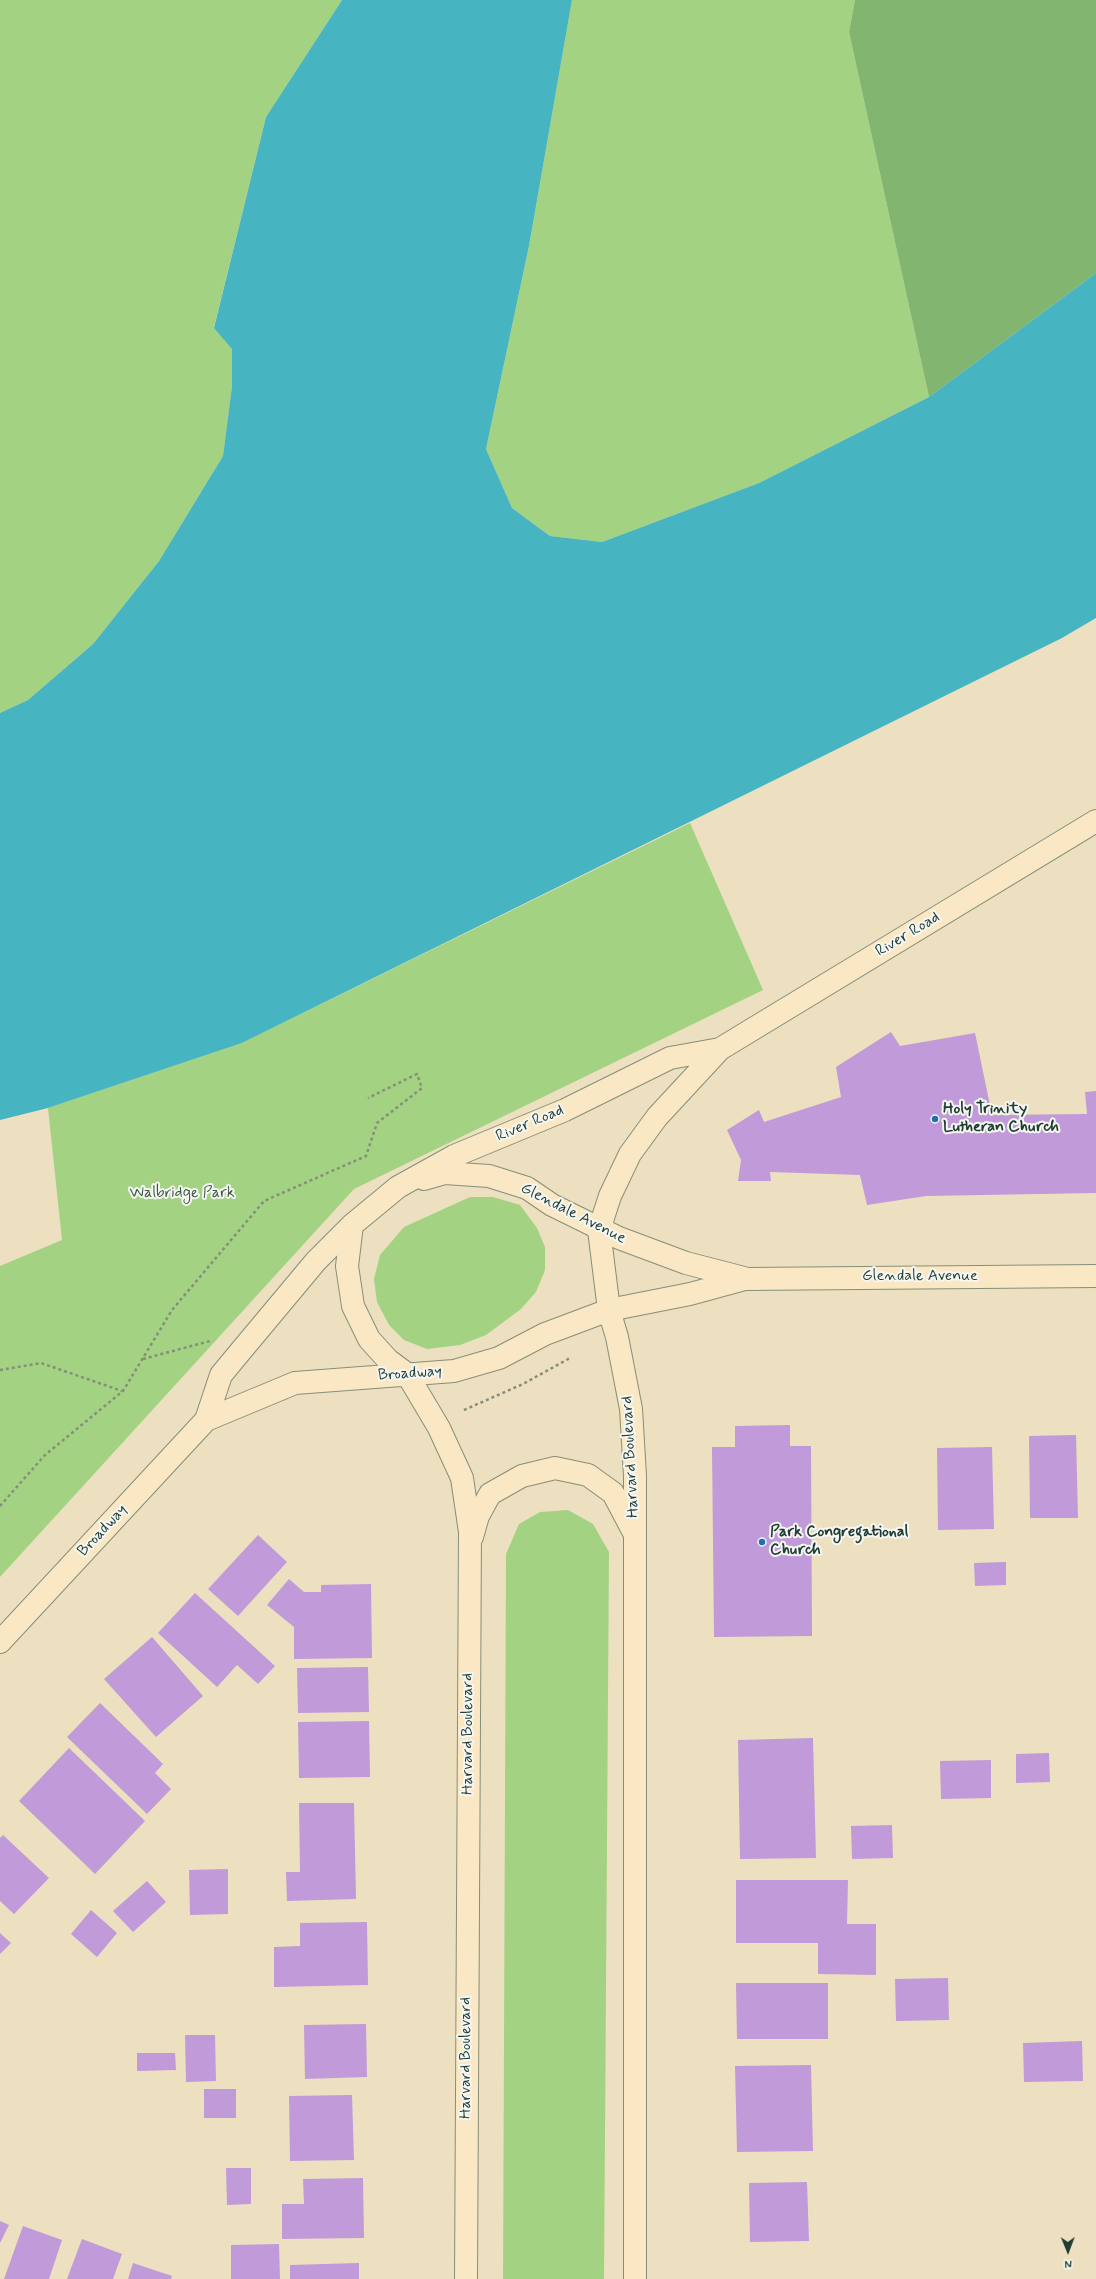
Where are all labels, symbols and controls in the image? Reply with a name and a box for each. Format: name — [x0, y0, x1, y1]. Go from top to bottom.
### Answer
street label: River Road — [872, 908, 944, 962]
place label: Holy Trinity Lutheran Church — [943, 1100, 1059, 1138]
street label: River Road — [493, 1101, 567, 1147]
marker: Holy Trinity Lutheran Church — [930, 1114, 940, 1124]
street label: Glendale Avenue — [517, 1179, 629, 1249]
park label: Walbridge Park — [129, 1184, 235, 1204]
street label: Glendale Avenue — [862, 1267, 978, 1287]
street label: Broadway — [377, 1362, 443, 1386]
street label: Harvard Boulevard — [618, 1396, 644, 1518]
street label: Broadway — [74, 1501, 132, 1561]
place label: Park Congregational Church — [770, 1523, 909, 1561]
marker: Park Congregational Church — [757, 1537, 767, 1547]
street label: Harvard Boulevard — [459, 1673, 479, 1795]
street label: Harvard Boulevard — [457, 1997, 477, 2119]
north arrow — [1048, 2231, 1088, 2271]
text: N — [1064, 2256, 1072, 2270]

